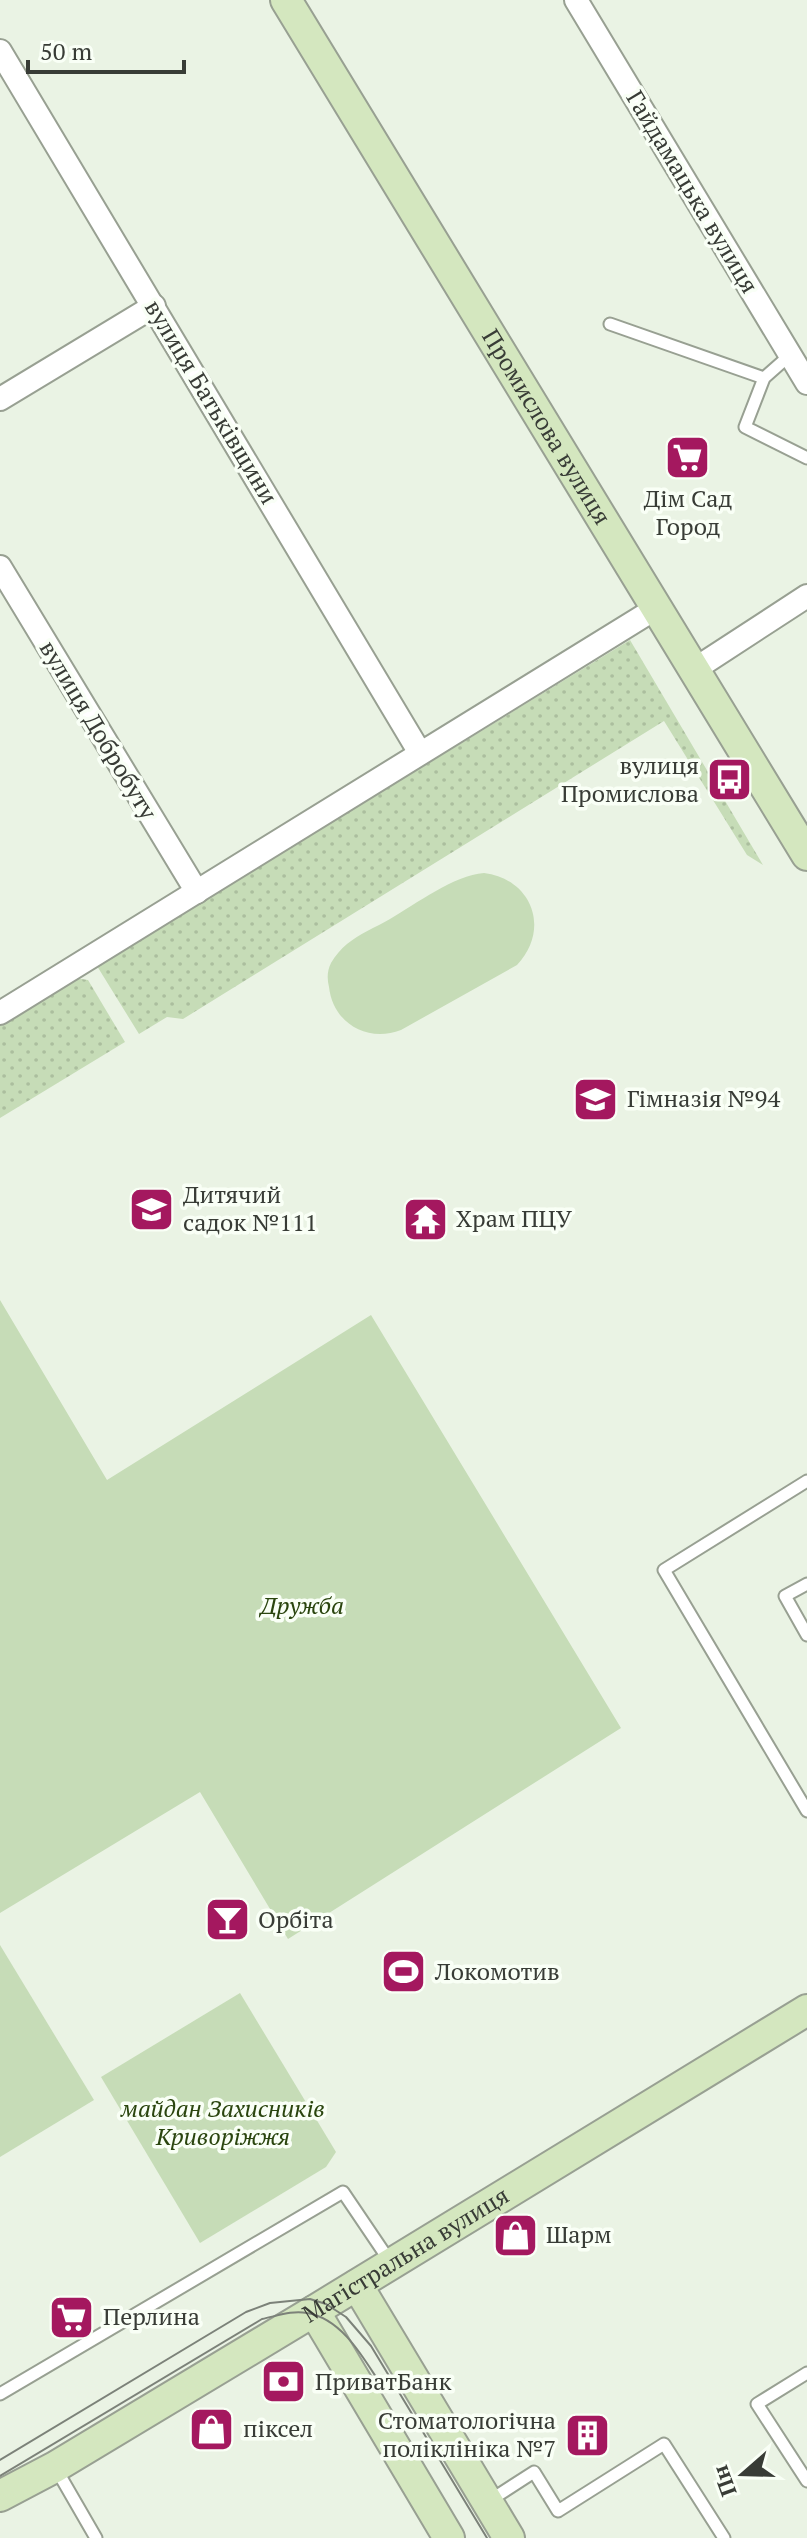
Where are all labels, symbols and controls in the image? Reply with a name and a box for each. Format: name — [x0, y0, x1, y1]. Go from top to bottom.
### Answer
scale bar — [28, 24, 184, 74]
text: 50 m — [40, 35, 92, 67]
street label: Гайдамацька вулиця — [620, 84, 766, 299]
street label: вулиця Батьківщини — [138, 293, 286, 510]
street label: Промислова вулиця — [475, 323, 619, 530]
supermarket icon: Дім Сад Город — [664, 433, 712, 481]
place label: Дім Сад Город — [644, 482, 732, 542]
street label: вулиця Добробуту — [33, 634, 165, 826]
place label: вулиця Промислова — [561, 749, 699, 809]
bus stop icon: вулиця Промислова — [706, 756, 754, 804]
school or university icon: Гімназія №94 — [572, 1075, 620, 1123]
place label: Гімназія №94 — [627, 1082, 780, 1114]
place label: Дитячий садок №111 — [183, 1178, 318, 1238]
school or university icon: Дитячий садок №111 — [128, 1185, 176, 1233]
temple icon: Храм ПЦУ — [401, 1195, 449, 1243]
place label: Храм ПЦУ — [456, 1202, 572, 1234]
park label: Дружба — [258, 1589, 344, 1621]
bar icon: Орбіта — [203, 1896, 251, 1944]
place label: Орбіта — [258, 1903, 334, 1935]
sports icon: Локомотив — [380, 1948, 428, 1996]
place label: Локомотив — [434, 1955, 560, 1987]
park label: майдан Захисників Криворіжжя — [120, 2092, 325, 2152]
street label: Магістральна вулиця — [296, 2179, 514, 2329]
shop icon: Шарм — [491, 2211, 539, 2259]
place label: Шарм — [546, 2218, 612, 2250]
supermarket icon: Перлина — [48, 2293, 96, 2341]
place label: Перлина — [103, 2300, 200, 2332]
bank icon: ПриватБанк — [260, 2358, 308, 2406]
place label: ПриватБанк — [315, 2365, 451, 2397]
place label: Стоматологічна поліклініка №7 — [378, 2404, 556, 2464]
shop icon: піксел — [188, 2405, 236, 2453]
building icon: Стоматологічна поліклініка №7 — [563, 2411, 611, 2459]
place label: піксел — [243, 2412, 313, 2444]
north arrow — [703, 2434, 783, 2514]
text: Пн — [705, 2461, 743, 2501]

